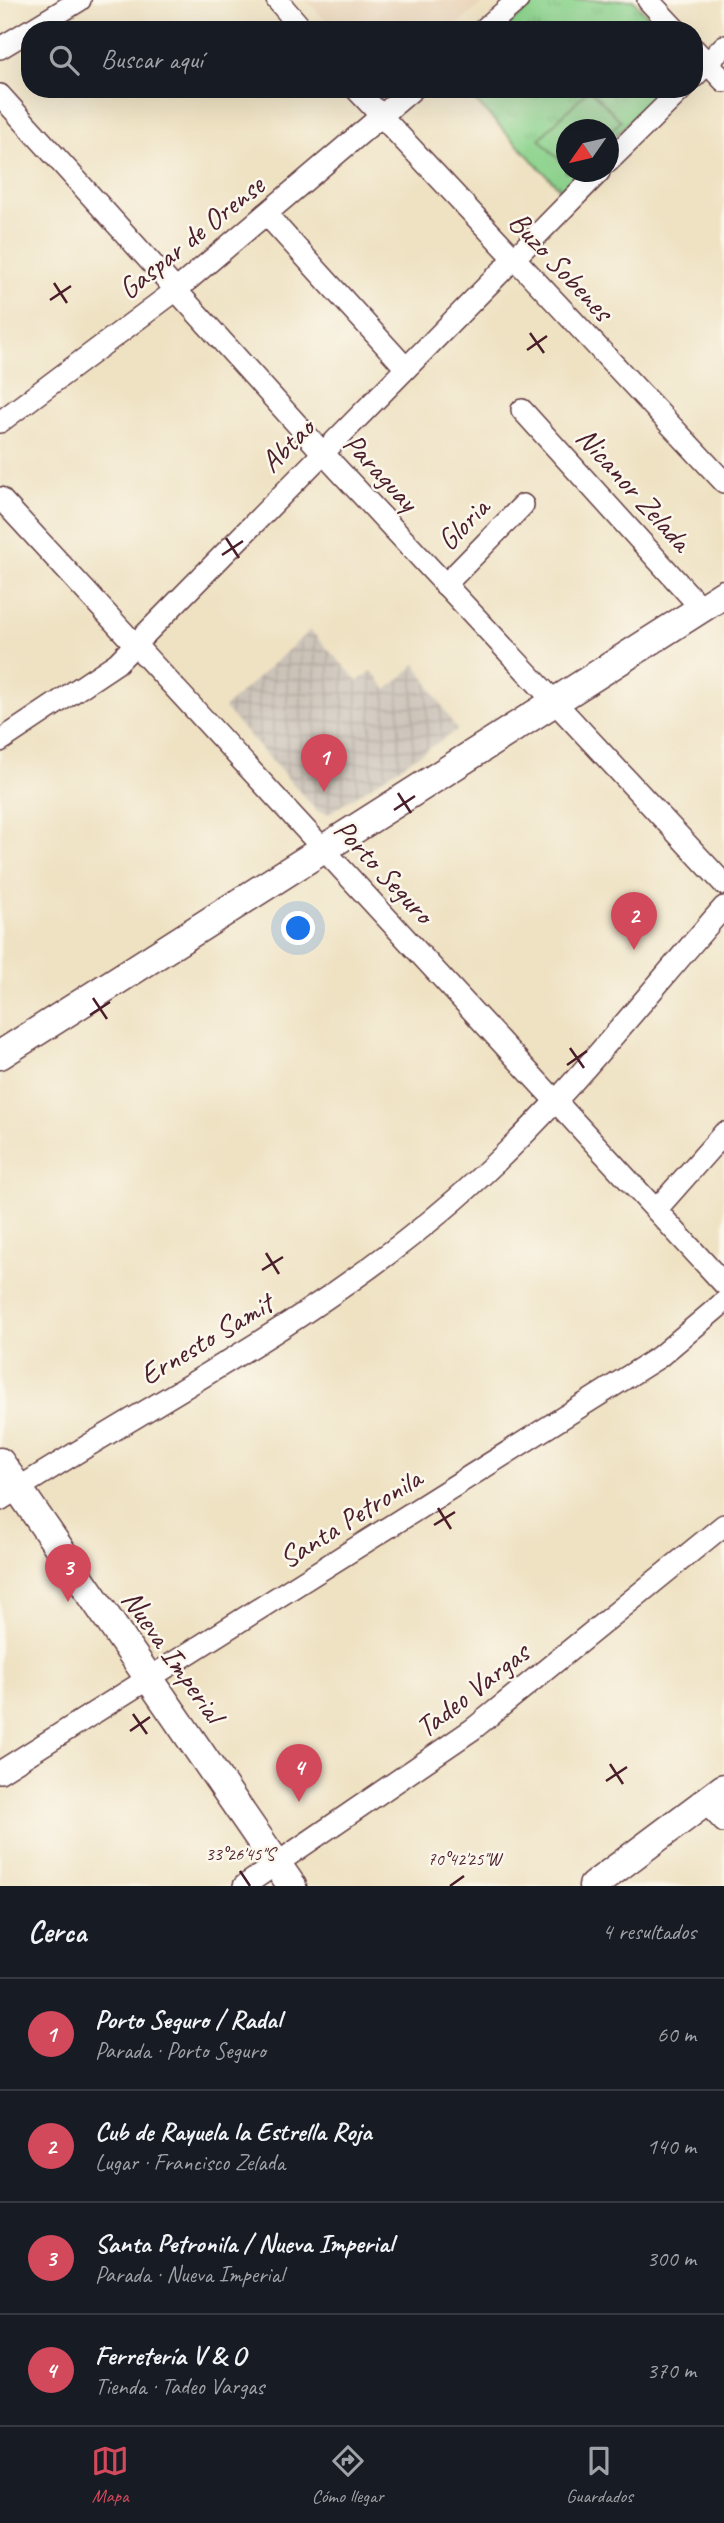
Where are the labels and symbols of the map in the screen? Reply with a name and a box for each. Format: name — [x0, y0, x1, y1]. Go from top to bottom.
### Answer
north arrow — [556, 119, 619, 182]
street label: Gaspar de Orense — [110, 165, 274, 307]
street label: Buzo Sobenes — [501, 203, 623, 331]
street label: Abtao — [252, 407, 325, 480]
street label: Nicanor Zelada — [568, 419, 702, 561]
street label: Paraguay — [335, 425, 429, 521]
street label: Gloria — [429, 488, 499, 559]
pin: 1 — [301, 734, 347, 792]
street label: Porto Seguro — [326, 811, 444, 934]
pin: 2 — [611, 892, 657, 950]
your location — [281, 911, 315, 945]
street label: Ernesto Samit — [132, 1282, 283, 1394]
street label: Santa Petronila — [272, 1458, 431, 1577]
pin: 3 — [45, 1544, 91, 1602]
street label: Nueva Imperial — [113, 1582, 235, 1734]
street label: Tadeo Vargas — [408, 1632, 539, 1746]
pin: 4 — [276, 1744, 322, 1802]
text: 33°26'45"S — [206, 1843, 278, 1865]
text: 70°42'25"W — [427, 1848, 504, 1870]

